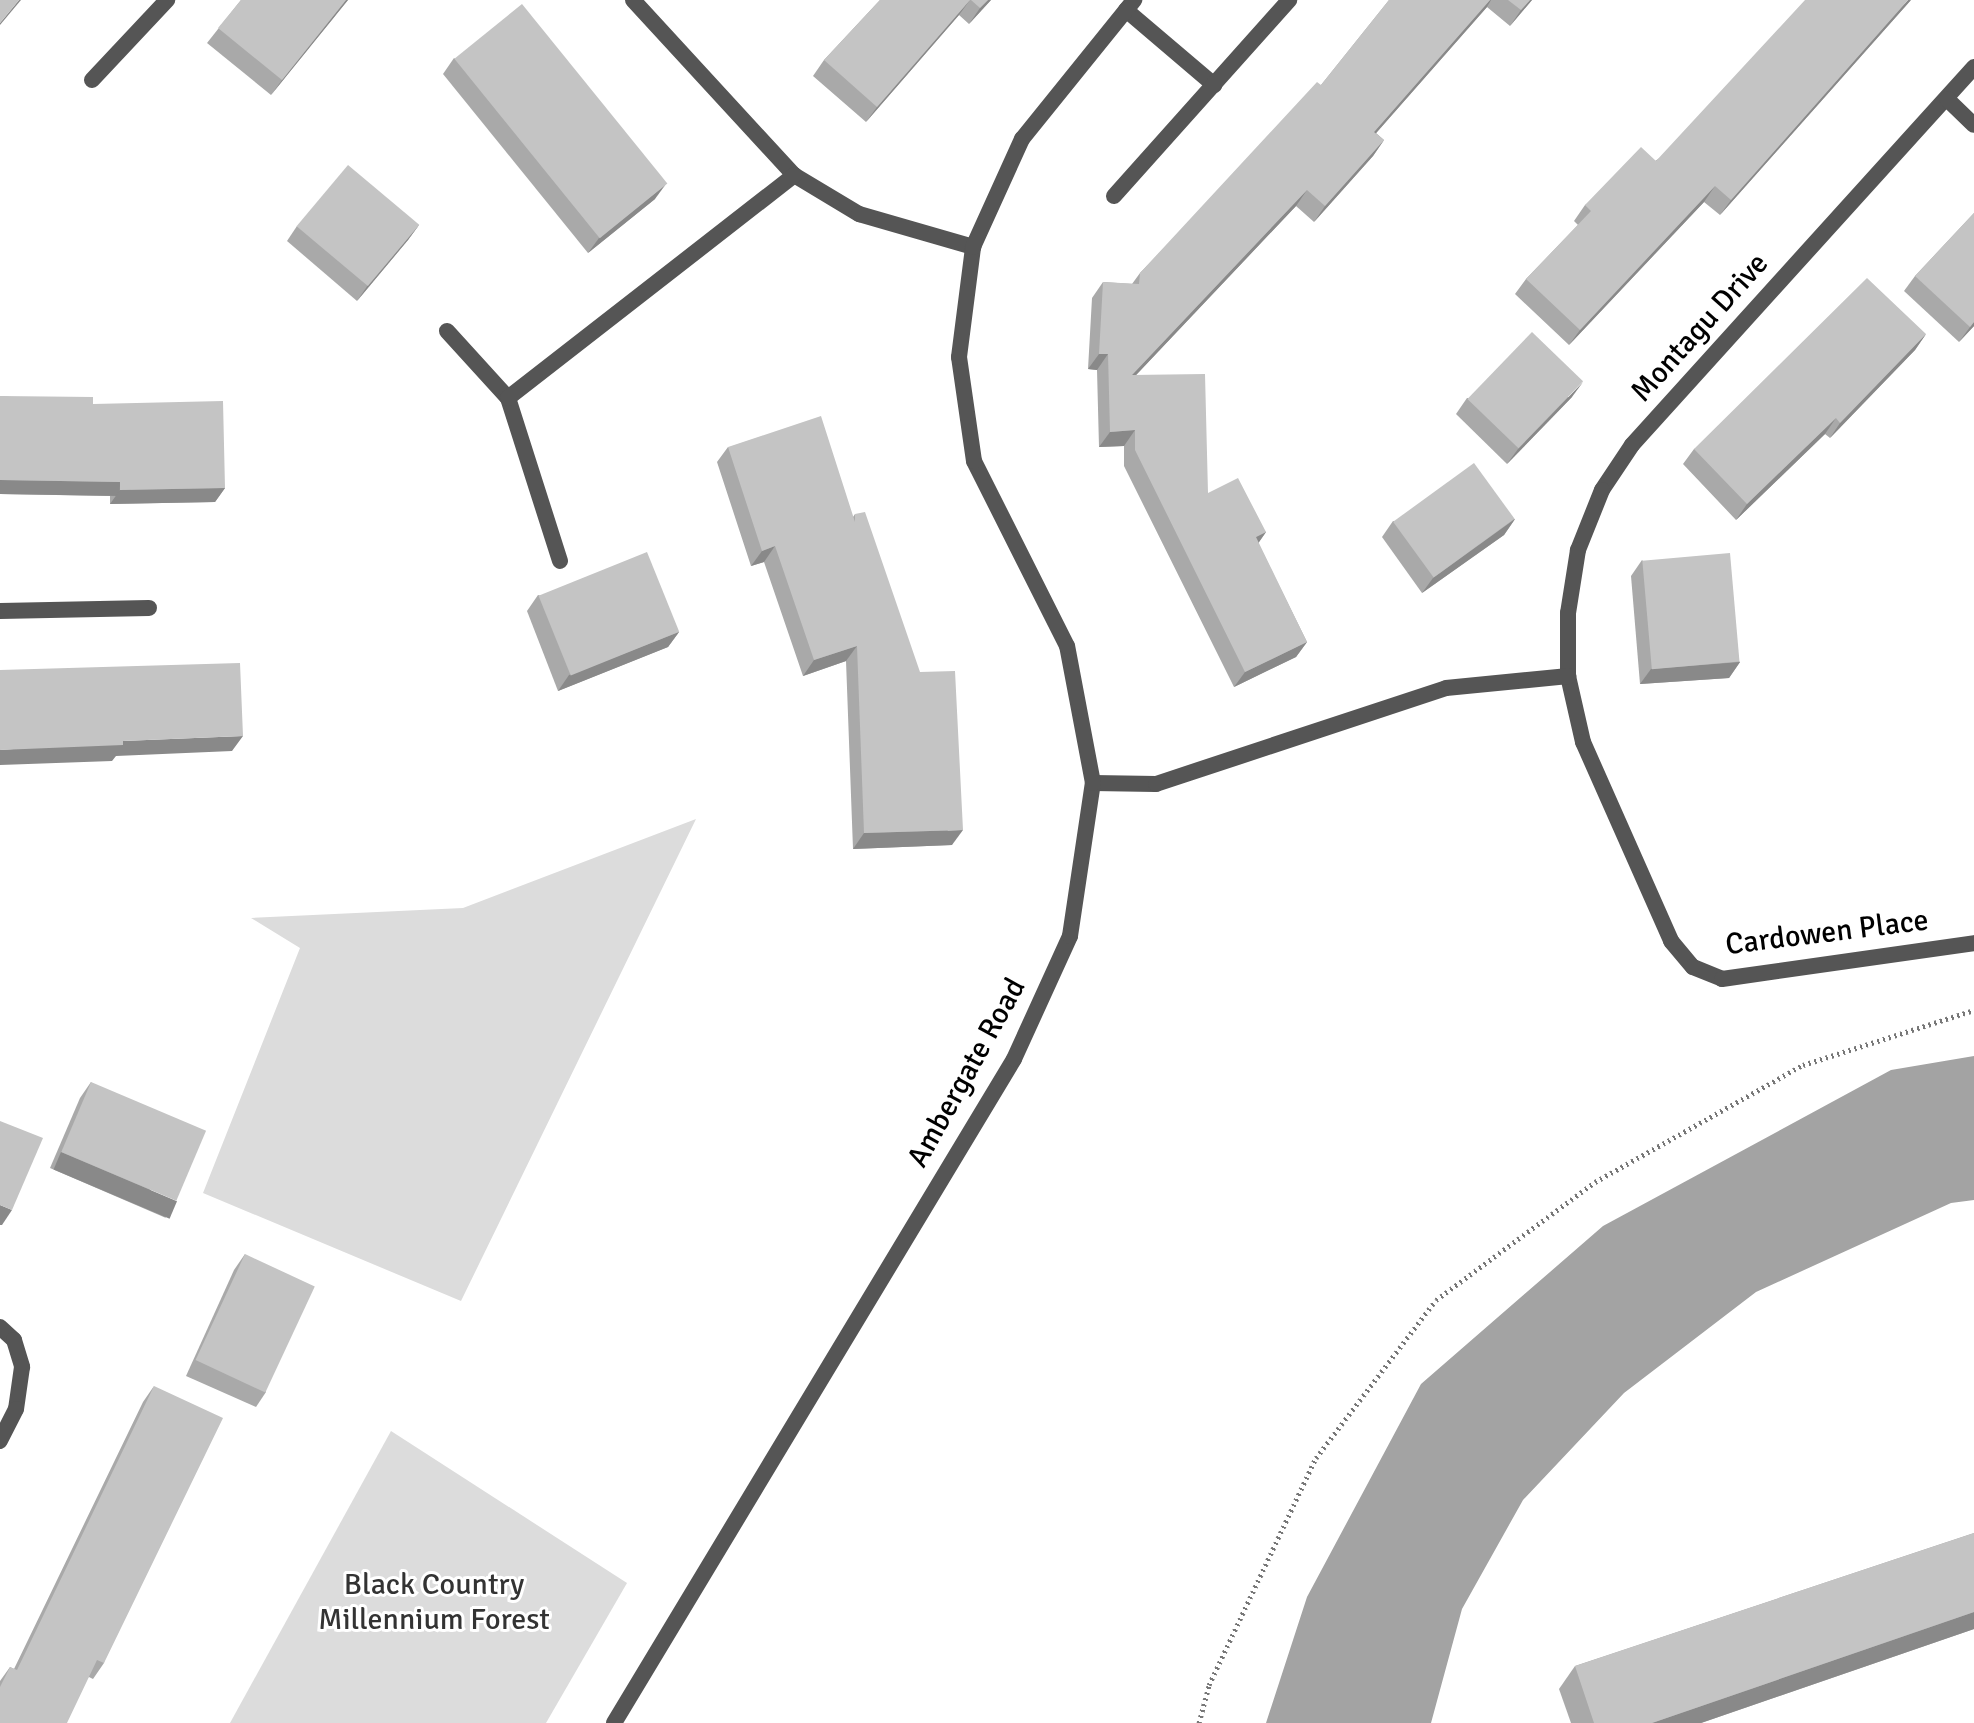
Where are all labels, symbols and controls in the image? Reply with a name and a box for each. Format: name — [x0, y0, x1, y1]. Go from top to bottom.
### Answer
street label: Montagu Drive — [1624, 246, 1776, 410]
street label: Cardowen Place — [1723, 903, 1931, 963]
street label: Ambergate Road — [900, 972, 1034, 1174]
park label: Black Country Millennium Forest — [318, 1567, 550, 1638]

